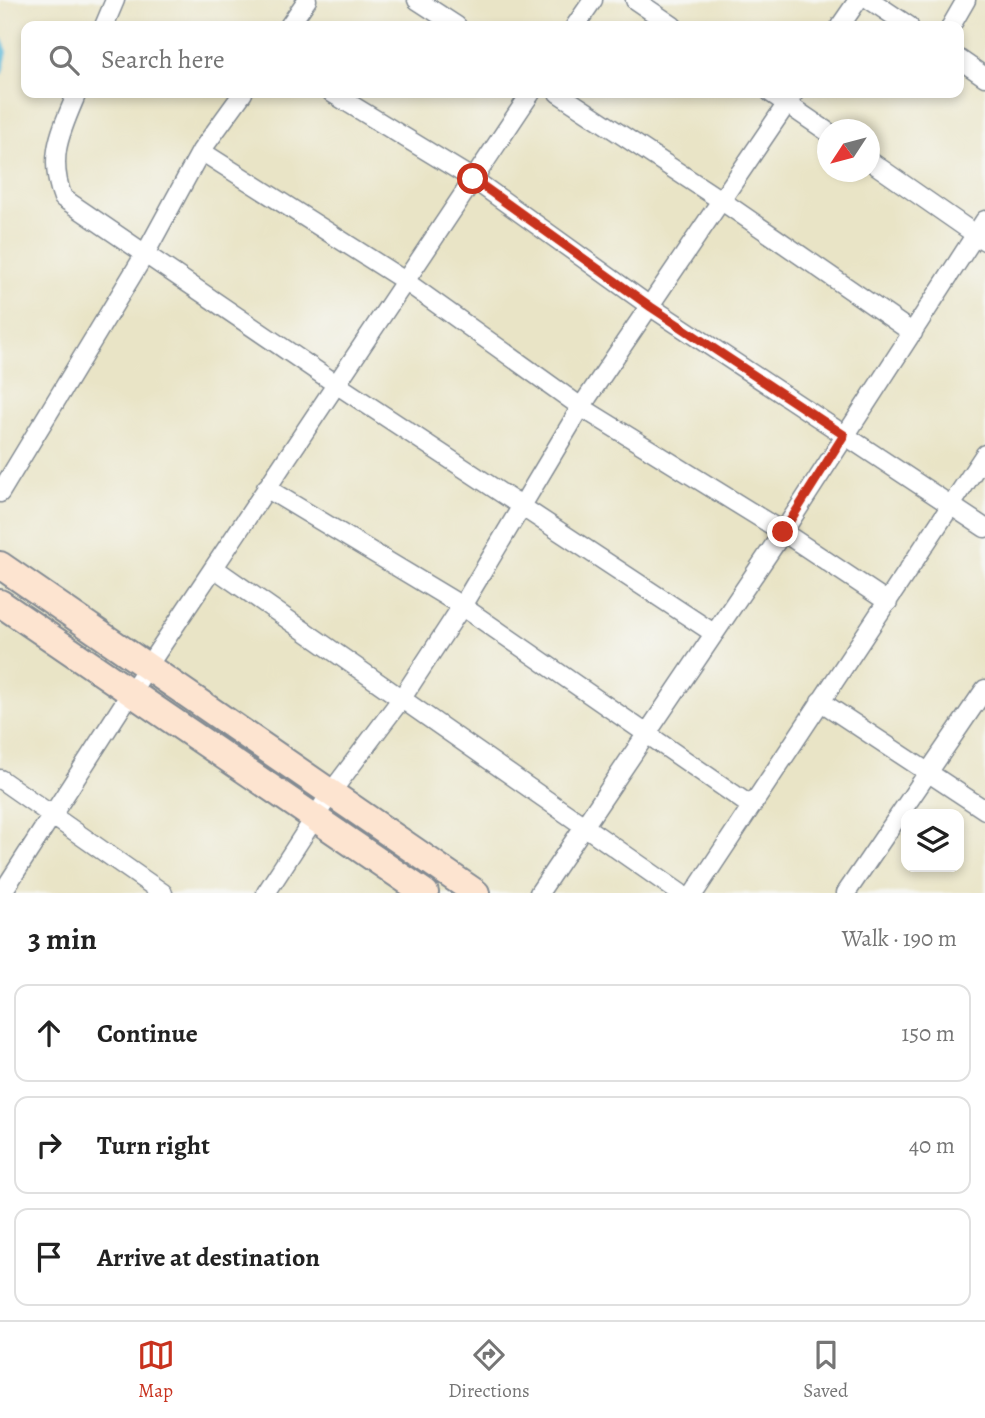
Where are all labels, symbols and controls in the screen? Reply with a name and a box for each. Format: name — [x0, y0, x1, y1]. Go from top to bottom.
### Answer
search box — [21, 21, 964, 98]
icon: search — [45, 41, 83, 79]
text: Search here — [101, 42, 225, 77]
north arrow — [817, 119, 880, 182]
route start — [457, 163, 488, 194]
route end — [767, 516, 798, 547]
map controls — [901, 809, 964, 872]
button: layers — [901, 809, 964, 872]
text: 3 min — [28, 919, 97, 959]
text: Walk · 190 m — [842, 923, 957, 954]
icon: ahead — [30, 1014, 68, 1052]
text: Continue — [97, 1016, 198, 1051]
text: 150 m — [901, 1018, 955, 1049]
icon: right — [30, 1126, 68, 1164]
text: Turn right — [97, 1128, 210, 1163]
text: 40 m — [909, 1130, 955, 1161]
icon: arrive — [30, 1238, 68, 1276]
text: Arrive at destination — [97, 1240, 320, 1275]
tab: Map — [137, 1336, 175, 1404]
tab: Directions — [448, 1336, 530, 1404]
tab: Saved — [803, 1336, 848, 1404]

